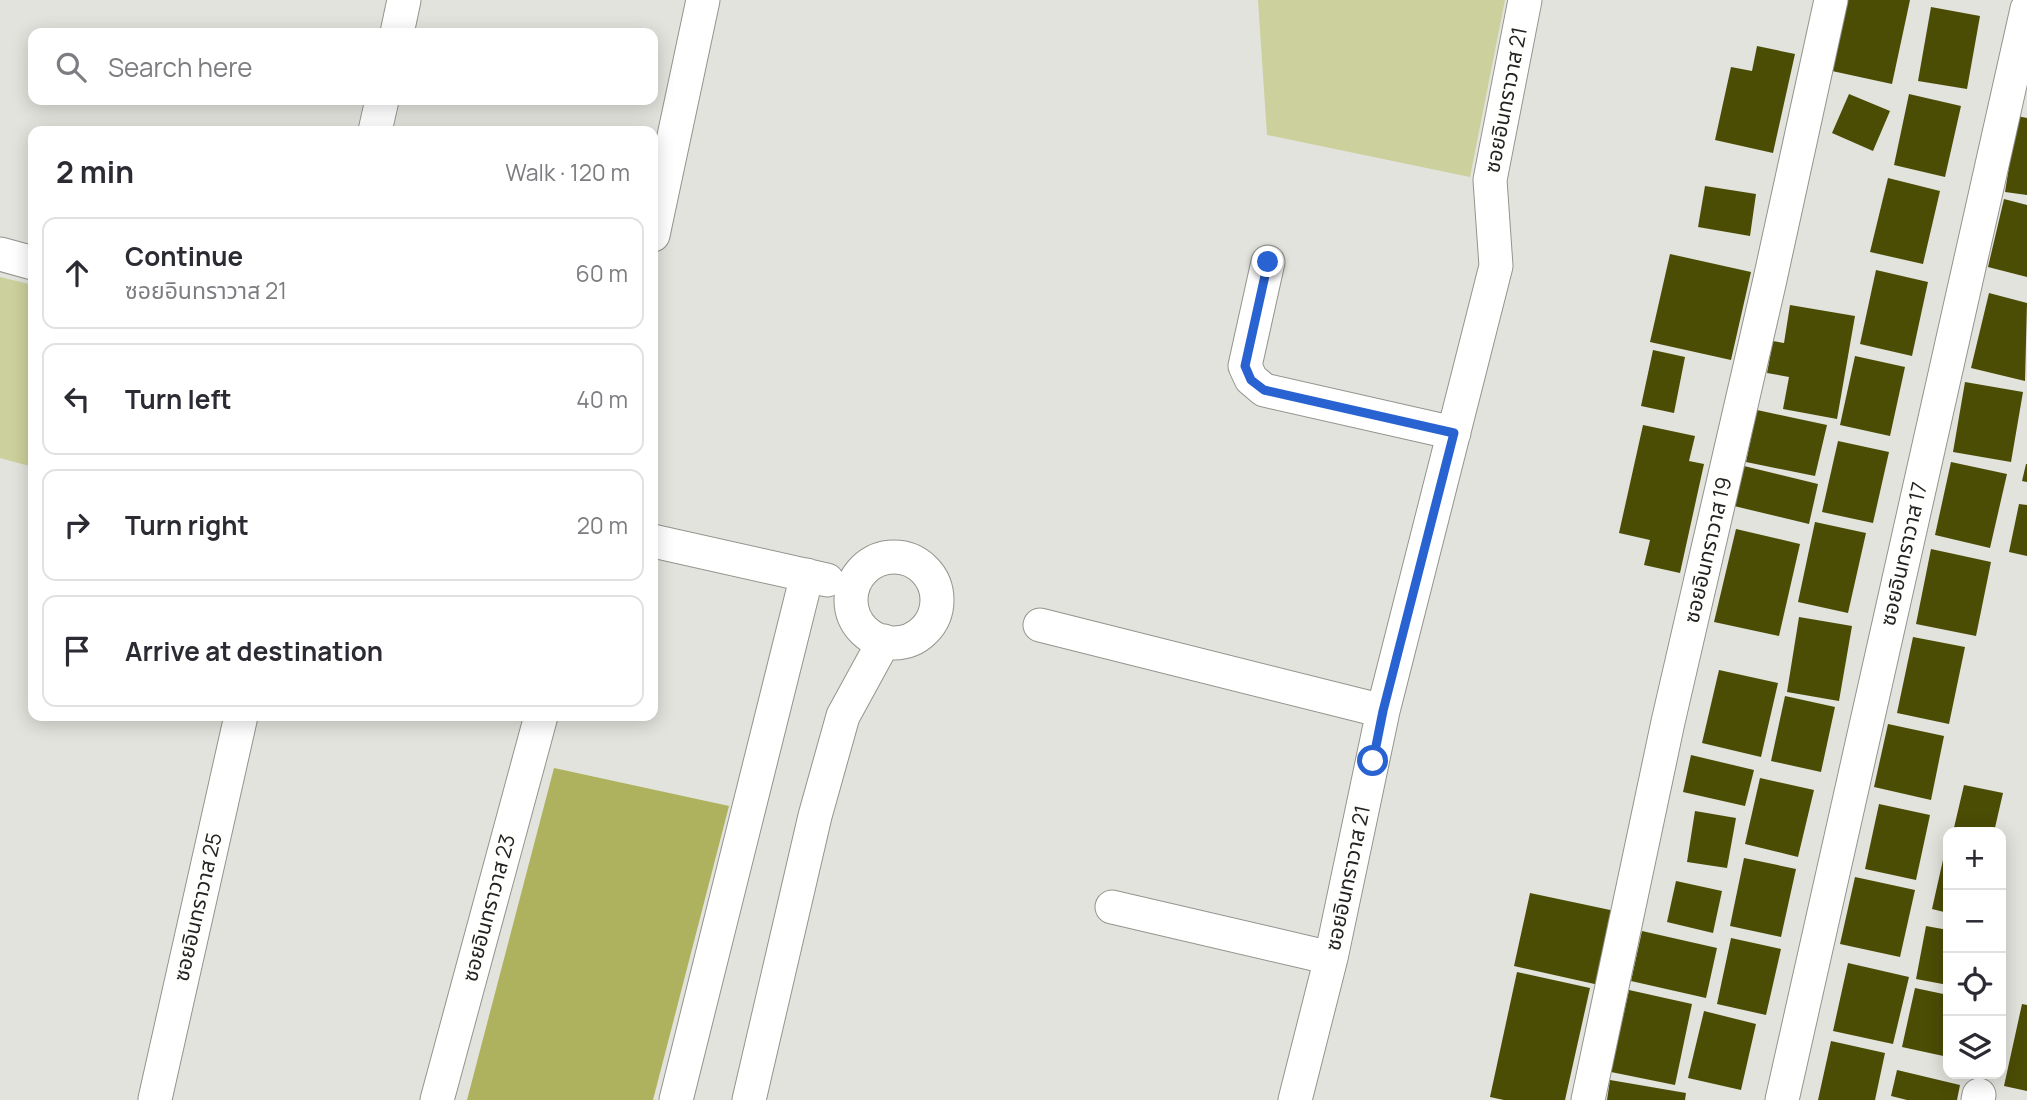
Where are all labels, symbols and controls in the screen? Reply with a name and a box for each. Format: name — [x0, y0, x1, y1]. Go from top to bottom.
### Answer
street label: ซอยอินทราวาส 21 — [1477, 25, 1533, 175]
search box — [28, 28, 658, 105]
icon: search — [52, 48, 90, 86]
text: Search here — [108, 49, 253, 85]
text: 2 min — [56, 151, 134, 192]
text: Walk · 120 m — [505, 156, 630, 188]
text: Continue — [125, 238, 243, 274]
route end — [1252, 246, 1283, 277]
icon: ahead — [58, 254, 96, 292]
text: 60 m — [576, 257, 628, 289]
text: ซอยอินทราวาส 21 — [125, 274, 287, 306]
icon: left — [58, 380, 96, 418]
text: Turn left — [125, 381, 232, 417]
text: 40 m — [576, 383, 628, 415]
street label: ซอยอินทราวาส 19 — [1677, 474, 1737, 626]
street label: ซอยอินทราวาส 17 — [1873, 479, 1933, 628]
icon: right — [58, 506, 96, 544]
text: Turn right — [125, 507, 249, 543]
text: 20 m — [577, 509, 628, 541]
icon: arrive — [58, 632, 96, 670]
text: Arrive at destination — [125, 633, 383, 669]
route start — [1357, 745, 1388, 776]
street label: ซอยอินทราวาส 21 — [1318, 803, 1376, 953]
map controls — [1943, 827, 2006, 1079]
button: + — [1943, 827, 2006, 890]
street label: ซอยอินทราวาส 25 — [166, 830, 228, 984]
street label: ซอยอินทราวาส 23 — [455, 831, 521, 984]
button: − — [1943, 890, 2006, 953]
button: locate — [1943, 953, 2006, 1016]
button: layers — [1943, 1016, 2006, 1079]

